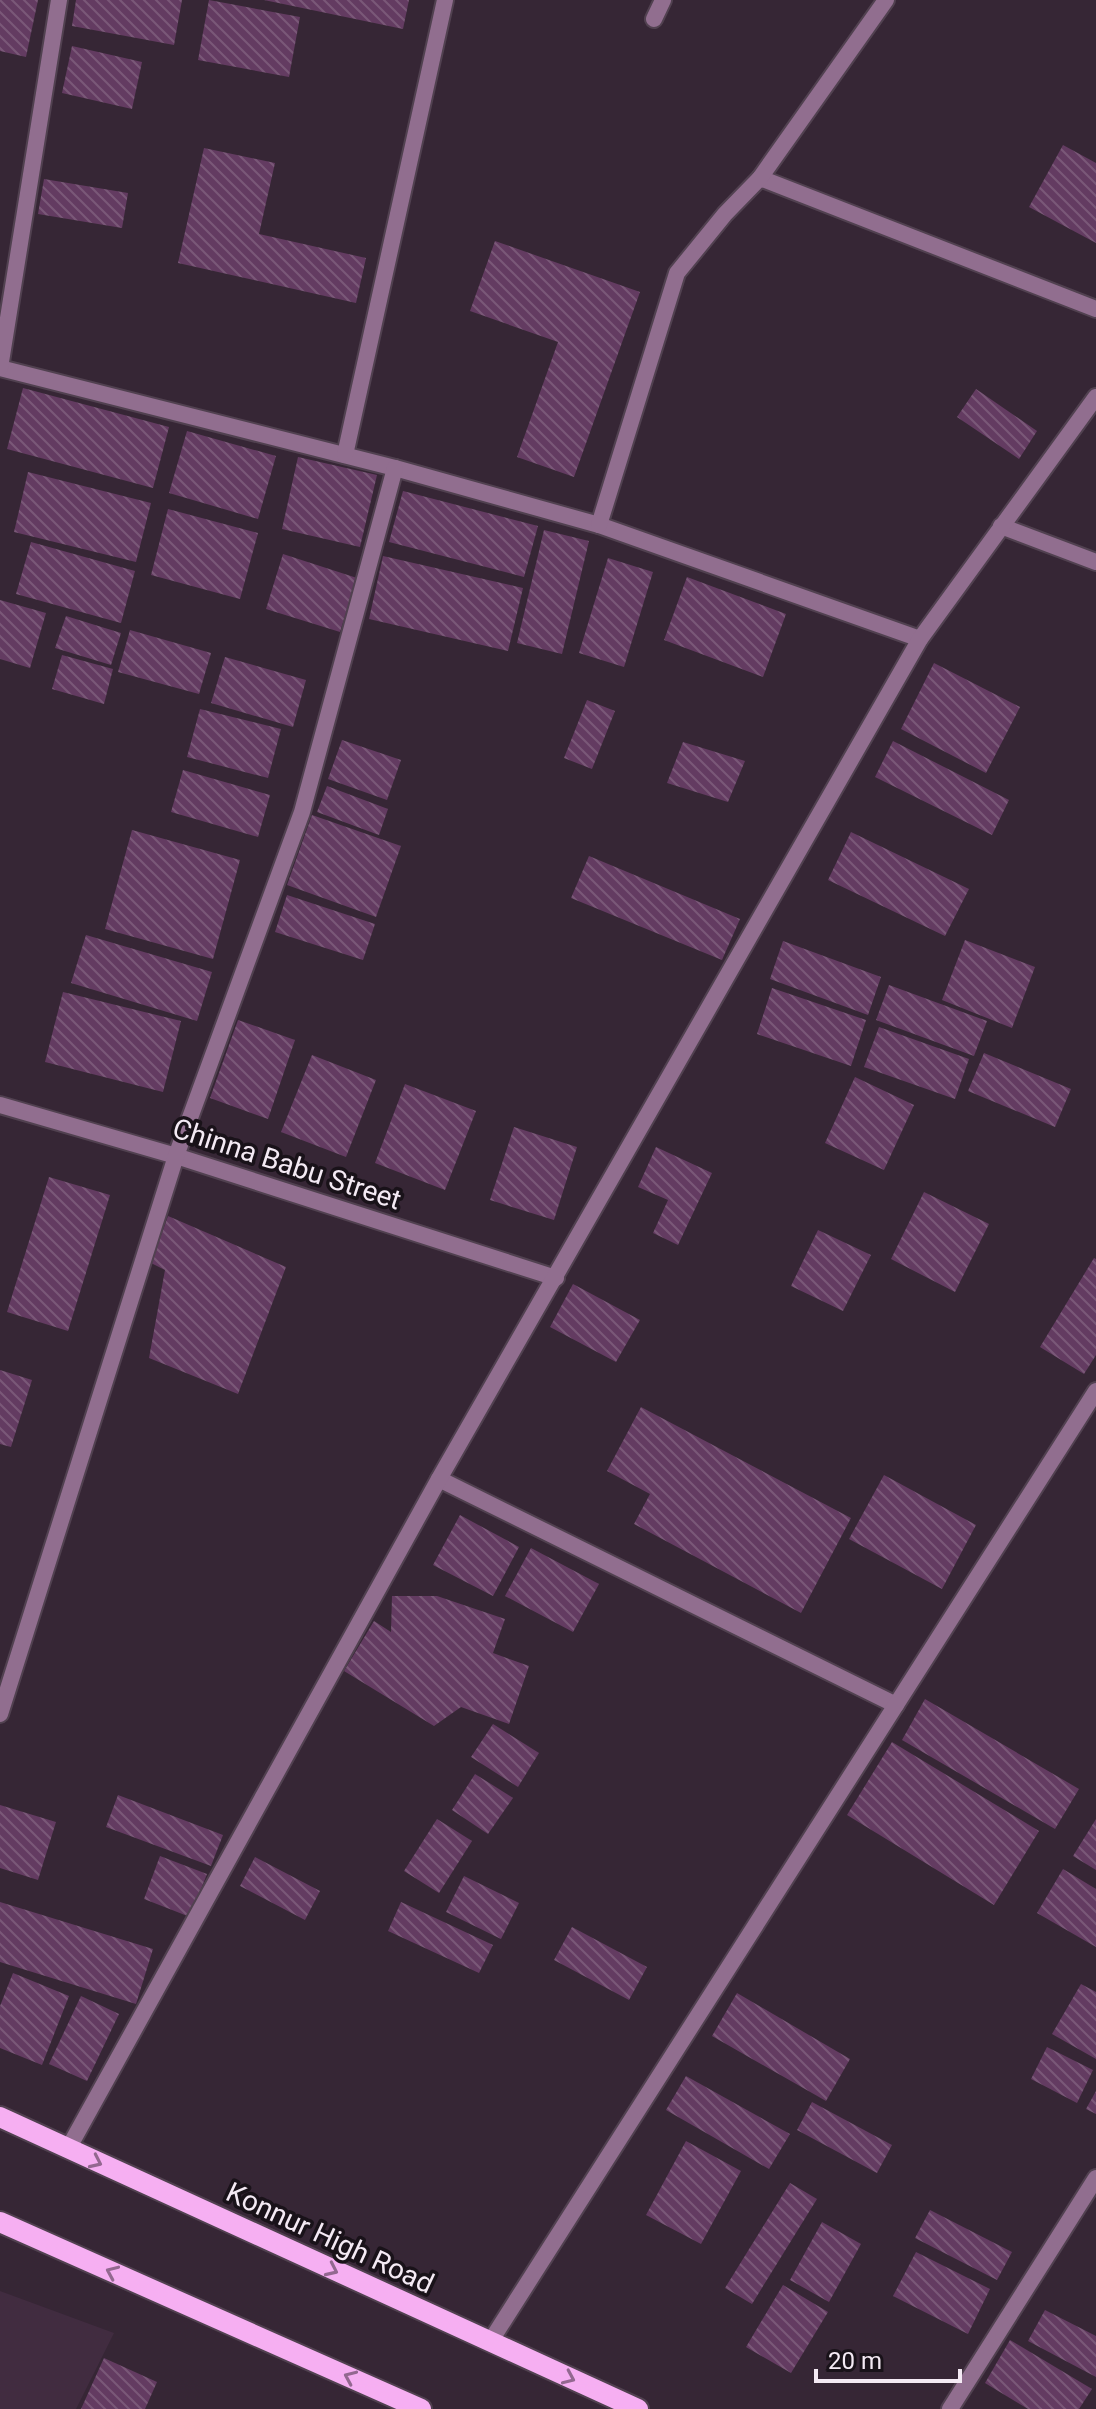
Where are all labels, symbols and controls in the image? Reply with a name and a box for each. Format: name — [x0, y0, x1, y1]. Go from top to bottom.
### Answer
street label: Chinna Babu Street — [169, 1112, 405, 1216]
one-way arrow — [88, 2152, 102, 2168]
street label: Konnur High Road — [221, 2175, 439, 2301]
one-way arrow — [324, 2260, 339, 2276]
one-way arrow — [106, 2266, 120, 2282]
scale bar — [816, 2333, 960, 2383]
text: 20 m — [828, 2347, 882, 2375]
one-way arrow — [561, 2368, 575, 2384]
one-way arrow — [344, 2371, 358, 2387]

